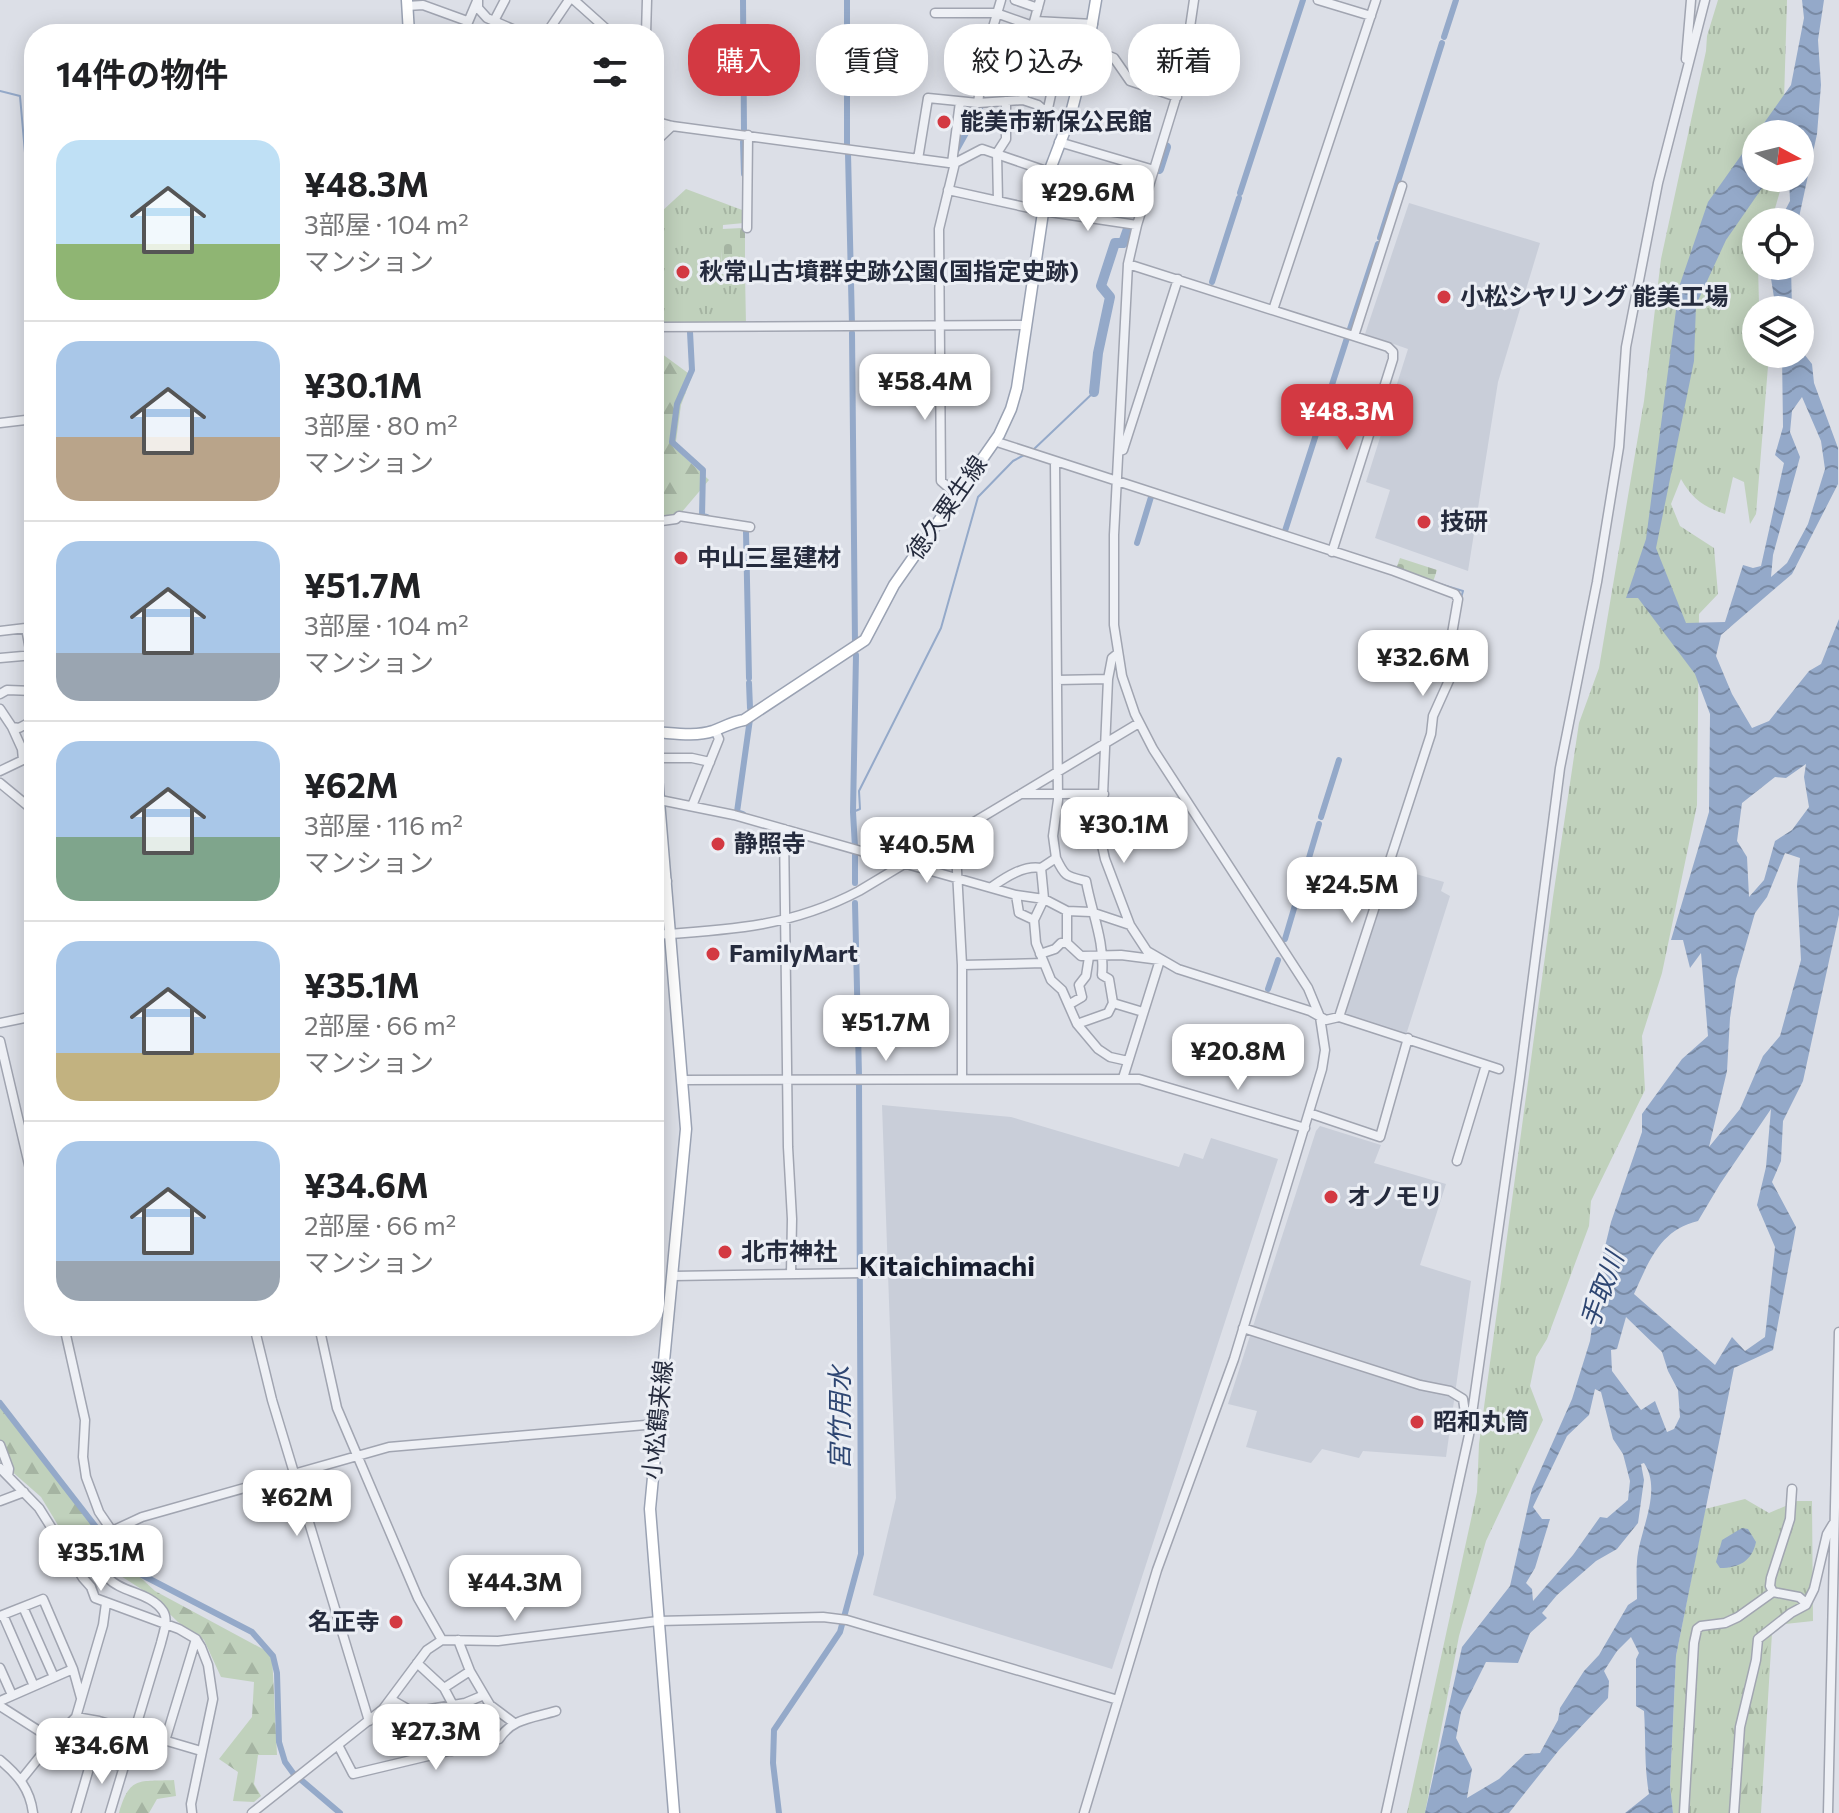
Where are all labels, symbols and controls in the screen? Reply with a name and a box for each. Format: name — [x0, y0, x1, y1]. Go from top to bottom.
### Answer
chip: 購入 — [688, 24, 800, 96]
chip: 賃貸 — [816, 24, 928, 96]
chip: 絞り込み — [944, 24, 1112, 96]
chip: 新着 — [1128, 24, 1240, 96]
icon: filters — [588, 50, 632, 94]
text: 14件の物件 — [56, 52, 228, 94]
place label: 能美市新保公民館 — [960, 106, 1152, 135]
marker: 能美市新保公民館 — [935, 113, 953, 131]
north arrow — [1742, 120, 1814, 192]
map controls — [1742, 120, 1814, 368]
text: ¥48.3M — [304, 162, 429, 204]
pin: ¥29.6M — [1023, 165, 1153, 233]
icon: home — [120, 172, 216, 268]
text: ¥29.6M — [1041, 175, 1135, 206]
text: 3部屋 · 104 m² — [304, 208, 469, 239]
button: locate — [1742, 208, 1814, 280]
text: マンション — [304, 245, 434, 276]
place label: 秋常山古墳群史跡公園(国指定史跡) — [699, 256, 1079, 285]
marker: 秋常山古墳群史跡公園(国指定史跡) — [674, 263, 692, 281]
place label: 小松シヤリング 能美工場 — [1460, 281, 1729, 310]
marker: 小松シヤリング 能美工場 — [1435, 288, 1453, 306]
button: layers — [1742, 296, 1814, 368]
pin: ¥58.4M — [860, 354, 990, 422]
text: ¥30.1M — [304, 363, 422, 405]
text: ¥58.4M — [877, 364, 973, 395]
icon: home — [120, 373, 216, 469]
pin: ¥48.3M — [1282, 384, 1412, 452]
text: ¥48.3M — [1299, 394, 1395, 425]
text: 3部屋 · 80 m² — [304, 409, 458, 440]
text: マンション — [304, 446, 434, 477]
street label: 徳久粟生線 — [899, 450, 992, 565]
place label: 技研 — [1440, 506, 1488, 535]
marker: 技研 — [1415, 513, 1433, 531]
place label: 中山三星建材 — [697, 542, 841, 571]
marker: 中山三星建材 — [672, 549, 690, 567]
text: ¥51.7M — [304, 563, 421, 605]
icon: home — [120, 573, 216, 669]
text: 3部屋 · 104 m² — [304, 609, 469, 640]
pin: ¥32.6M — [1358, 630, 1488, 698]
text: ¥32.6M — [1376, 640, 1470, 671]
text: マンション — [304, 646, 434, 677]
text: ¥62M — [304, 763, 399, 805]
icon: home — [120, 773, 216, 869]
pin: ¥30.1M — [1059, 797, 1189, 865]
text: ¥30.1M — [1079, 807, 1169, 838]
text: 3部屋 · 116 m² — [304, 809, 463, 840]
pin: ¥40.5M — [862, 817, 992, 885]
text: ¥40.5M — [879, 827, 975, 858]
place label: 静照寺 — [734, 828, 806, 857]
marker: 静照寺 — [709, 835, 727, 853]
text: マンション — [304, 846, 434, 877]
pin: ¥24.5M — [1287, 857, 1417, 925]
text: ¥24.5M — [1305, 867, 1399, 898]
place label: FamilyMart — [729, 938, 858, 967]
marker: FamilyMart — [704, 945, 722, 963]
text: ¥35.1M — [304, 963, 420, 1005]
icon: home — [120, 973, 216, 1069]
pin: ¥51.7M — [821, 995, 951, 1063]
text: ¥51.7M — [841, 1005, 931, 1036]
text: 2部屋 · 66 m² — [304, 1009, 456, 1040]
pin: ¥20.8M — [1173, 1024, 1303, 1092]
text: ¥20.8M — [1190, 1034, 1286, 1065]
text: マンション — [304, 1046, 434, 1077]
text: ¥34.6M — [304, 1163, 429, 1205]
icon: home — [120, 1173, 216, 1269]
place label: オノモリ — [1347, 1181, 1443, 1210]
marker: オノモリ — [1322, 1188, 1340, 1206]
text: 2部屋 · 66 m² — [304, 1209, 456, 1240]
place label: 北市神社 — [741, 1236, 837, 1265]
marker: 北市神社 — [716, 1243, 734, 1261]
water label: 手取川 — [1573, 1245, 1630, 1331]
text: マンション — [304, 1246, 434, 1277]
district label: Kitaichimachi — [859, 1248, 1035, 1282]
street label: 小松鶴来線 — [636, 1359, 677, 1481]
water label: 宮竹用水 — [823, 1363, 854, 1470]
place label: 昭和丸筒 — [1433, 1406, 1529, 1435]
marker: 昭和丸筒 — [1408, 1413, 1426, 1431]
pin: ¥62M — [250, 1470, 344, 1538]
text: ¥62M — [261, 1480, 333, 1511]
pin: ¥35.1M — [36, 1525, 166, 1593]
text: ¥35.1M — [57, 1535, 145, 1566]
pin: ¥44.3M — [450, 1555, 580, 1623]
text: ¥44.3M — [467, 1565, 563, 1596]
place label: 名正寺 — [308, 1606, 380, 1635]
marker: 名正寺 — [387, 1613, 405, 1631]
pin: ¥27.3M — [371, 1704, 501, 1772]
text: ¥27.3M — [391, 1714, 481, 1745]
pin: ¥34.6M — [37, 1718, 167, 1786]
text: ¥34.6M — [54, 1728, 150, 1759]

